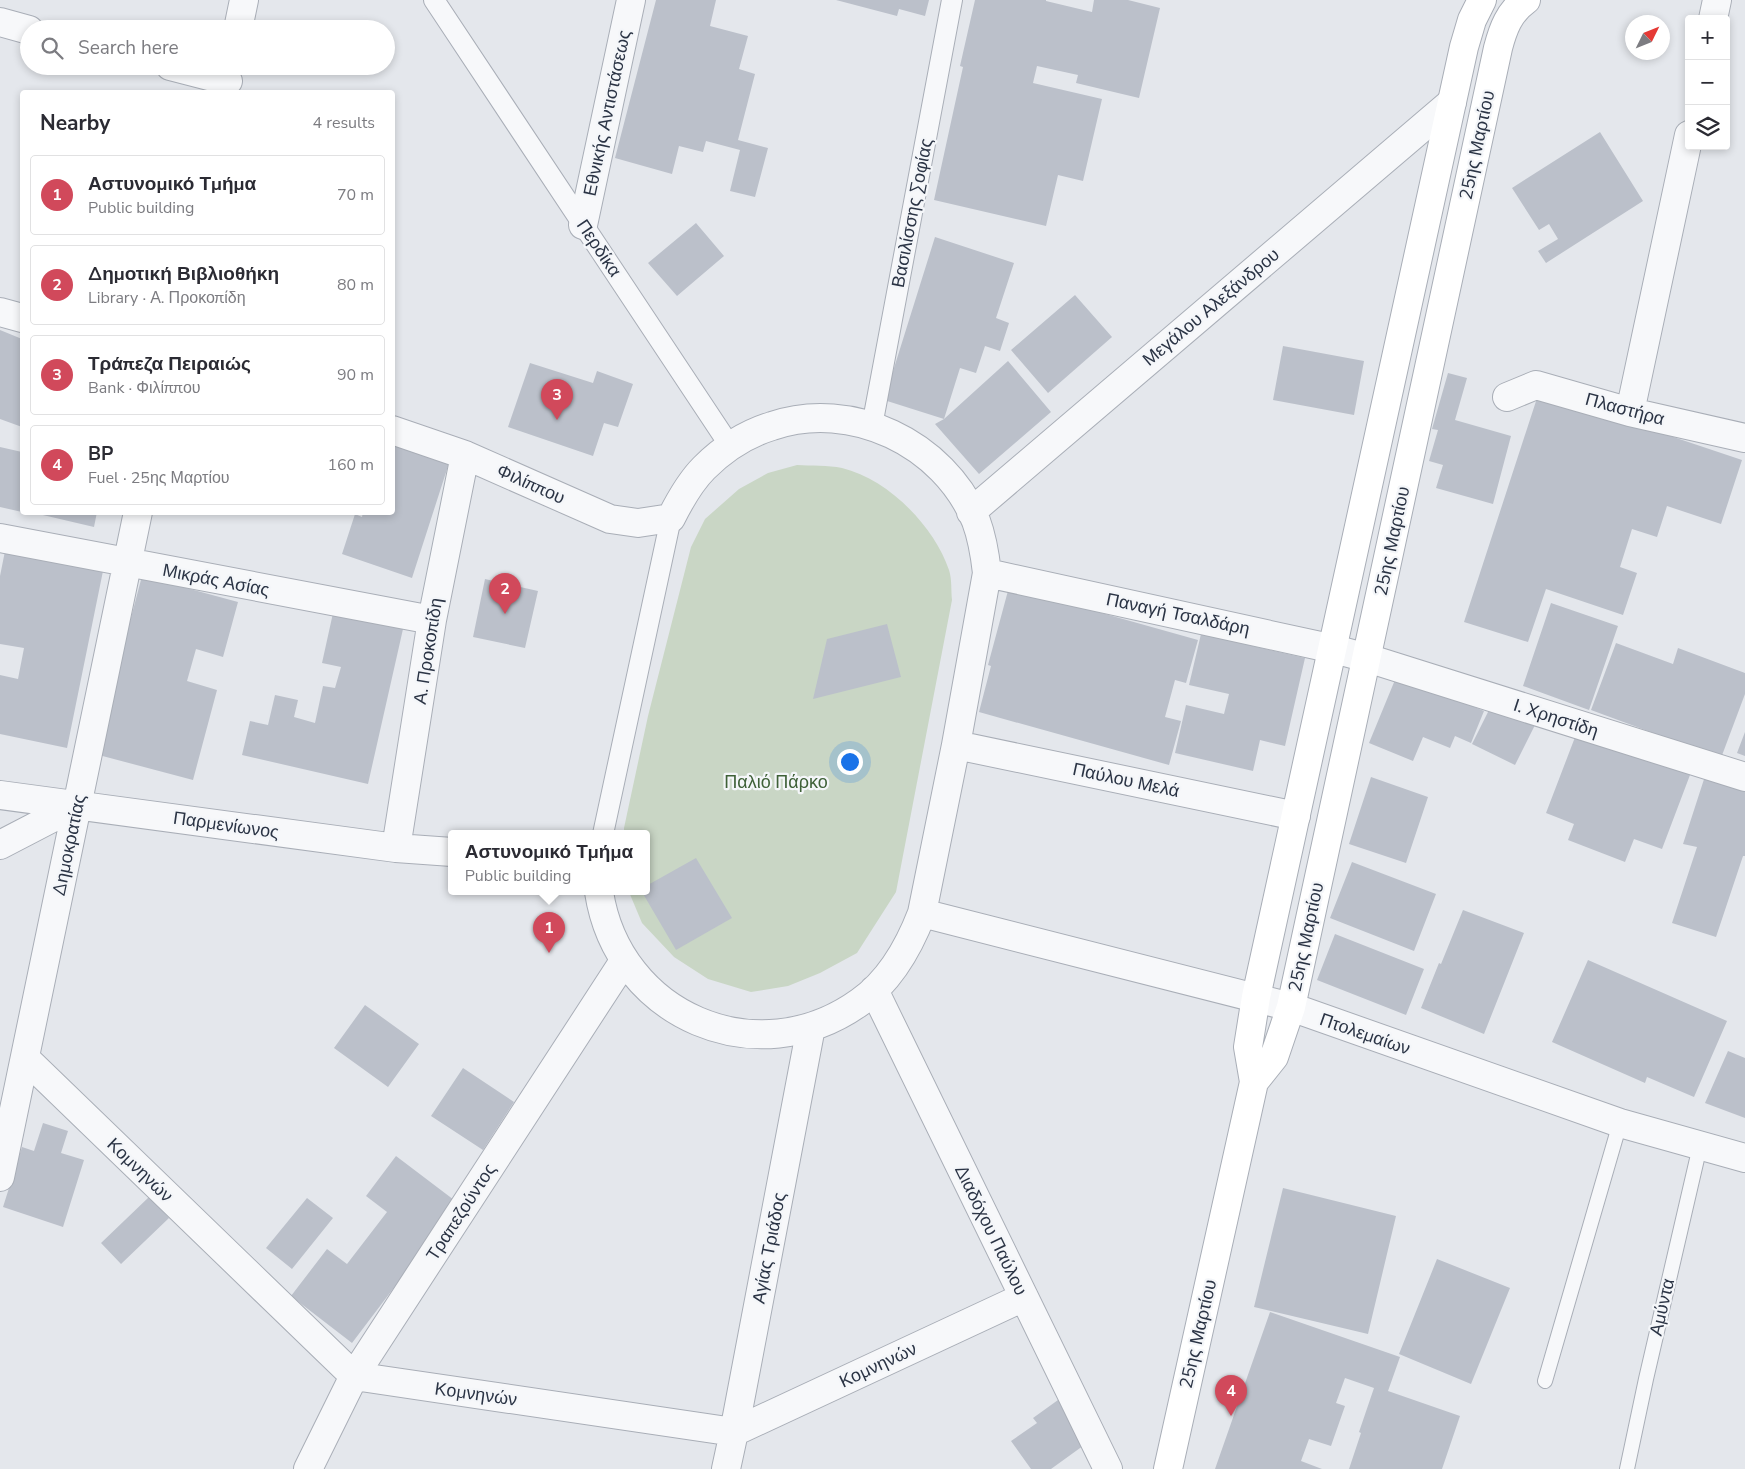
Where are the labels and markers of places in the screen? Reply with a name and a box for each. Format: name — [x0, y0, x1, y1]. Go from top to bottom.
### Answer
pin: 3 — [541, 379, 573, 420]
pin: 2 — [489, 573, 521, 614]
pin: 1 — [533, 912, 565, 953]
pin: 4 — [1215, 1375, 1247, 1416]

